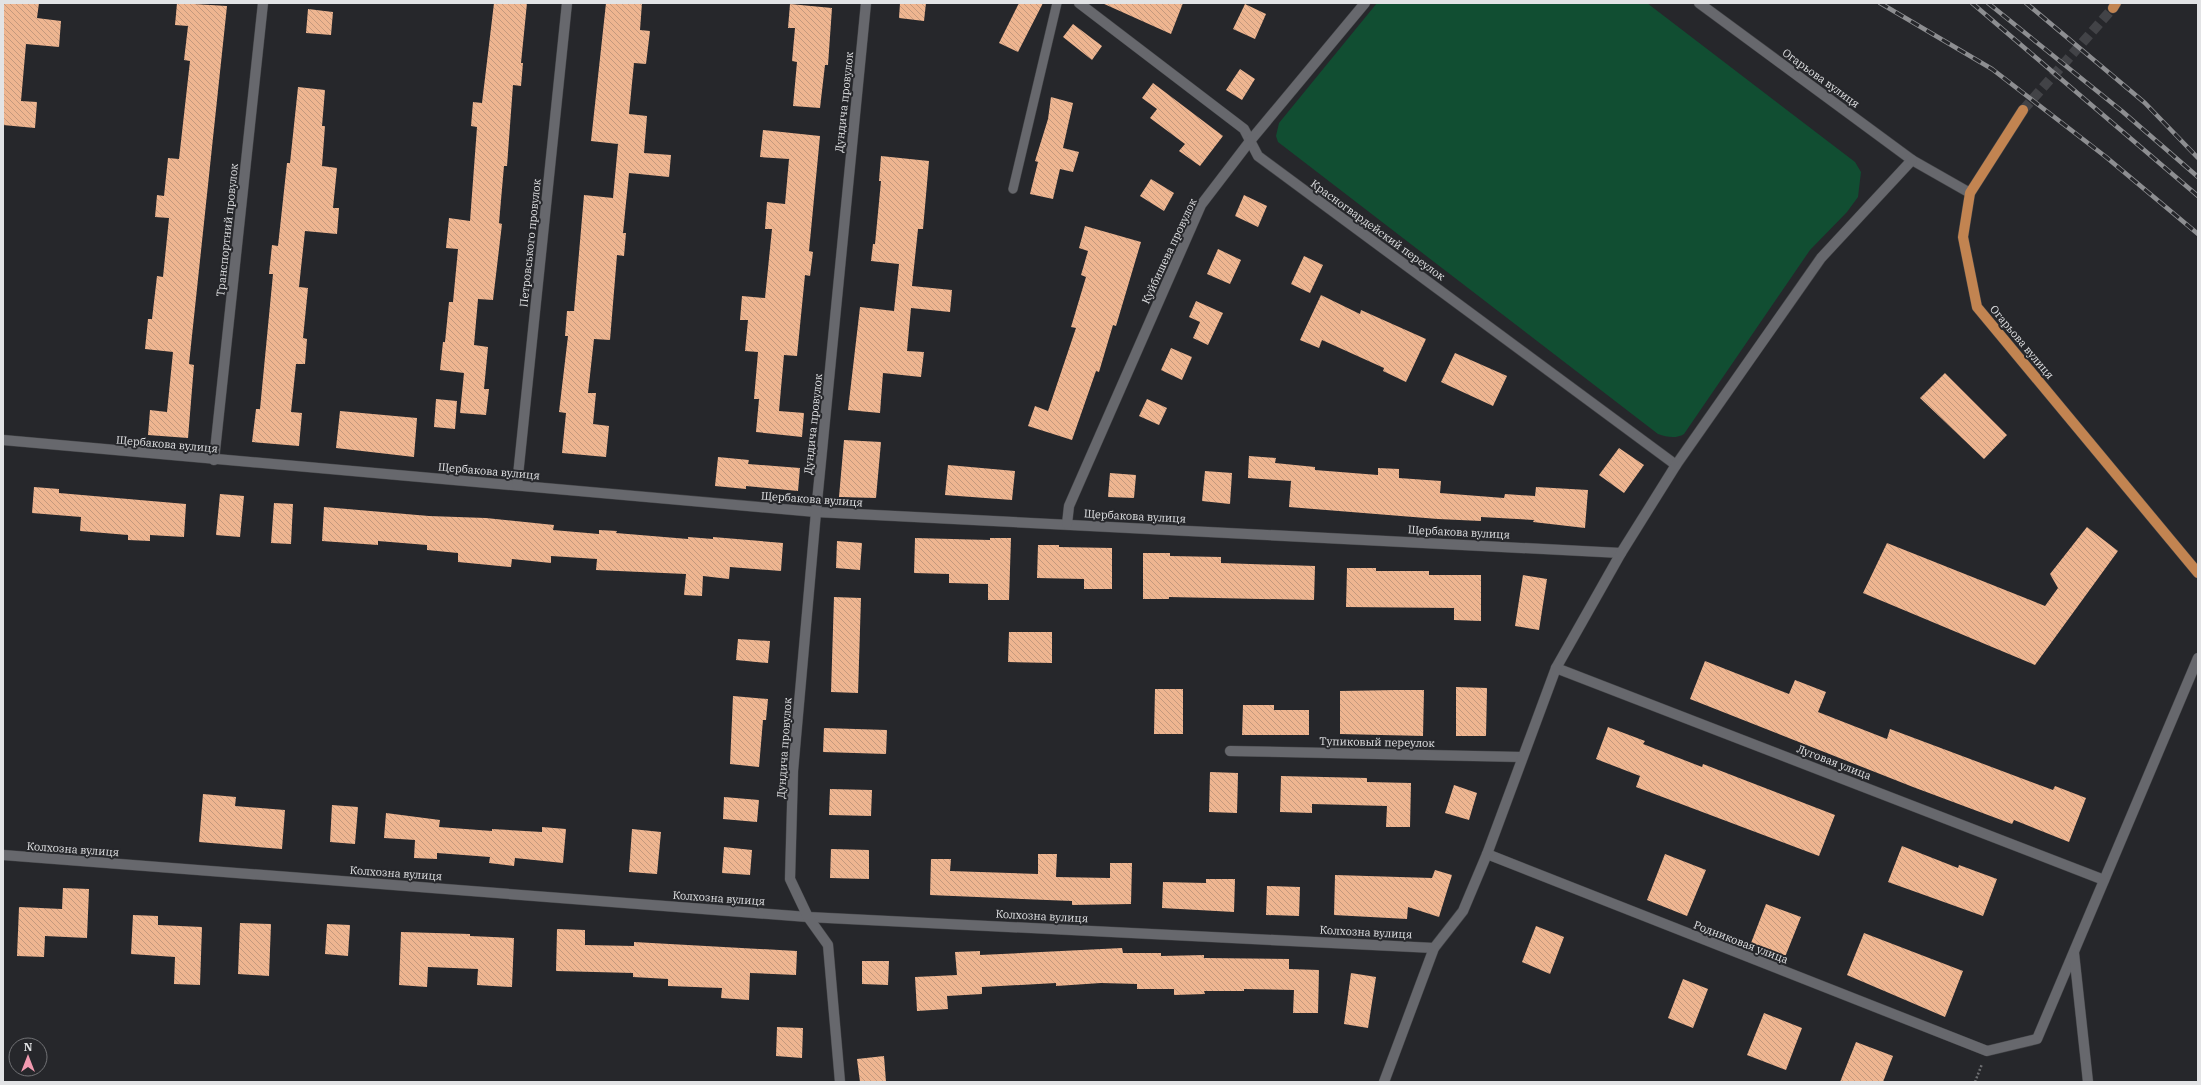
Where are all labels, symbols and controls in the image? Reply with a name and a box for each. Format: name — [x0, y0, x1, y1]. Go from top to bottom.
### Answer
street label: Огарьова вулиця — [1780, 45, 1862, 111]
street label: Дундича провулок — [832, 50, 856, 153]
street label: Транспортний провулок — [213, 162, 241, 297]
street label: Красногвардейский переулок — [1308, 176, 1448, 284]
street label: Петровського провулок — [516, 178, 544, 308]
street label: Куйбишева провулок — [1138, 195, 1200, 306]
street label: Огарьова вулиця — [1987, 302, 2057, 382]
street label: Дундича провулок — [801, 372, 825, 475]
street label: Щербакова вулиця — [115, 433, 219, 455]
street label: Щербакова вулиця — [437, 460, 541, 482]
street label: Щербакова вулиця — [761, 488, 863, 510]
street label: Щербакова вулиця — [1084, 506, 1186, 526]
street label: Щербакова вулиця — [1408, 522, 1510, 542]
street label: Дундича провулок — [773, 697, 795, 799]
street label: Тупиковый переулок — [1319, 734, 1435, 750]
street label: Луговая улица — [1795, 741, 1873, 783]
street label: Колхозна вулиця — [26, 839, 120, 859]
street label: Колхозна вулиця — [349, 863, 443, 883]
street label: Колхозна вулиця — [672, 888, 766, 908]
street label: Колхозна вулиця — [995, 907, 1089, 925]
street label: Родниковая улица — [1692, 918, 1790, 966]
street label: Колхозна вулиця — [1319, 923, 1413, 941]
north arrow — [8, 1037, 48, 1077]
text: N — [24, 1040, 33, 1054]

